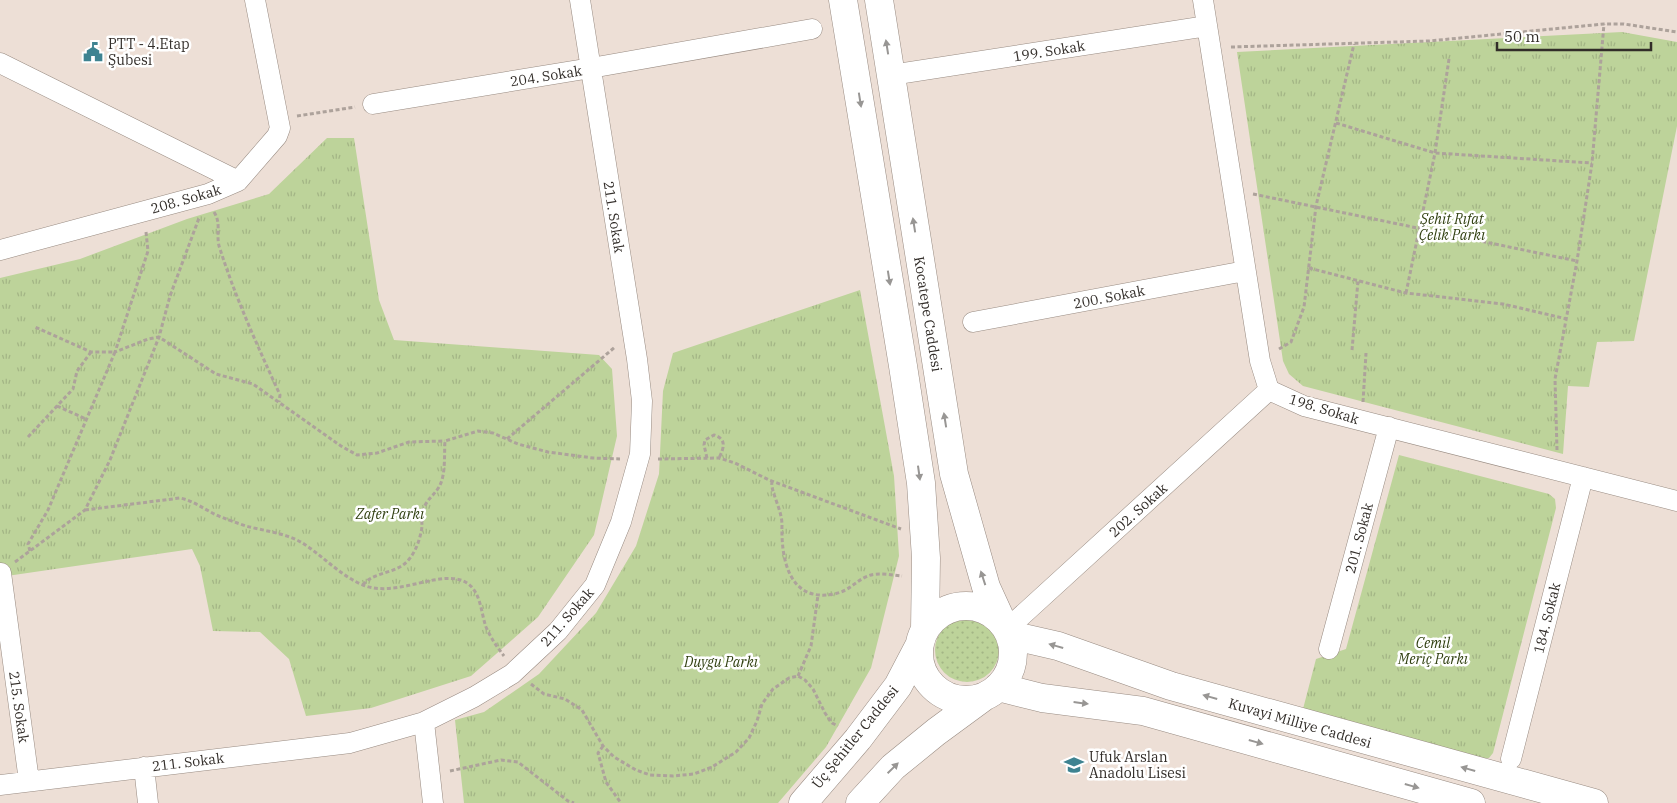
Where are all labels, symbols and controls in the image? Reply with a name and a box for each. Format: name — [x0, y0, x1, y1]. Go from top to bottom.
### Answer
scale bar — [1497, 20, 1651, 52]
text: 50 m — [1504, 27, 1540, 46]
place label: PTT - 4.Etap Şubesi — [108, 35, 190, 69]
street label: 199. Sokak — [1012, 36, 1087, 66]
one-way arrow — [882, 39, 890, 55]
public building icon: PTT - 4.Etap Şubesi — [82, 41, 104, 63]
street label: 204. Sokak — [509, 61, 584, 91]
one-way arrow — [856, 92, 864, 108]
street label: 208. Sokak — [149, 180, 224, 218]
street label: 211. Sokak — [599, 180, 629, 255]
park label: Şehit Rıfat Çelik Parkı — [1419, 210, 1486, 244]
one-way arrow — [910, 216, 918, 232]
street label: Kocatepe Caddesi — [910, 255, 946, 373]
one-way arrow — [885, 270, 893, 286]
street label: 200. Sokak — [1072, 281, 1147, 313]
street label: 198. Sokak — [1287, 390, 1362, 428]
one-way arrow — [941, 412, 949, 428]
one-way arrow — [915, 465, 923, 481]
street label: 202. Sokak — [1105, 479, 1172, 541]
street label: 201. Sokak — [1341, 500, 1377, 575]
park label: Zafer Parkı — [355, 505, 425, 523]
one-way arrow — [979, 570, 986, 585]
street label: 184. Sokak — [1530, 580, 1565, 655]
street label: 211. Sokak — [536, 583, 598, 650]
park label: Cemil Meriç Parkı — [1397, 634, 1469, 668]
one-way arrow — [1048, 641, 1063, 649]
park label: Duygu Parkı — [683, 653, 759, 671]
street label: 215. Sokak — [5, 670, 33, 745]
street label: Üç Şehitler Caddesi — [808, 682, 902, 792]
one-way arrow — [1202, 693, 1217, 701]
street label: Kuvayi Milliye Caddesi — [1226, 694, 1374, 752]
one-way arrow — [1073, 699, 1089, 707]
one-way arrow — [1248, 739, 1263, 747]
place label: Ufuk Arslan Anadolu Lisesi — [1089, 748, 1186, 782]
street label: 211. Sokak — [151, 749, 226, 775]
school or university icon: Ufuk Arslan Anadolu Lisesi — [1063, 754, 1085, 776]
one-way arrow — [887, 762, 899, 774]
one-way arrow — [1460, 765, 1475, 773]
one-way arrow — [1405, 783, 1420, 791]

